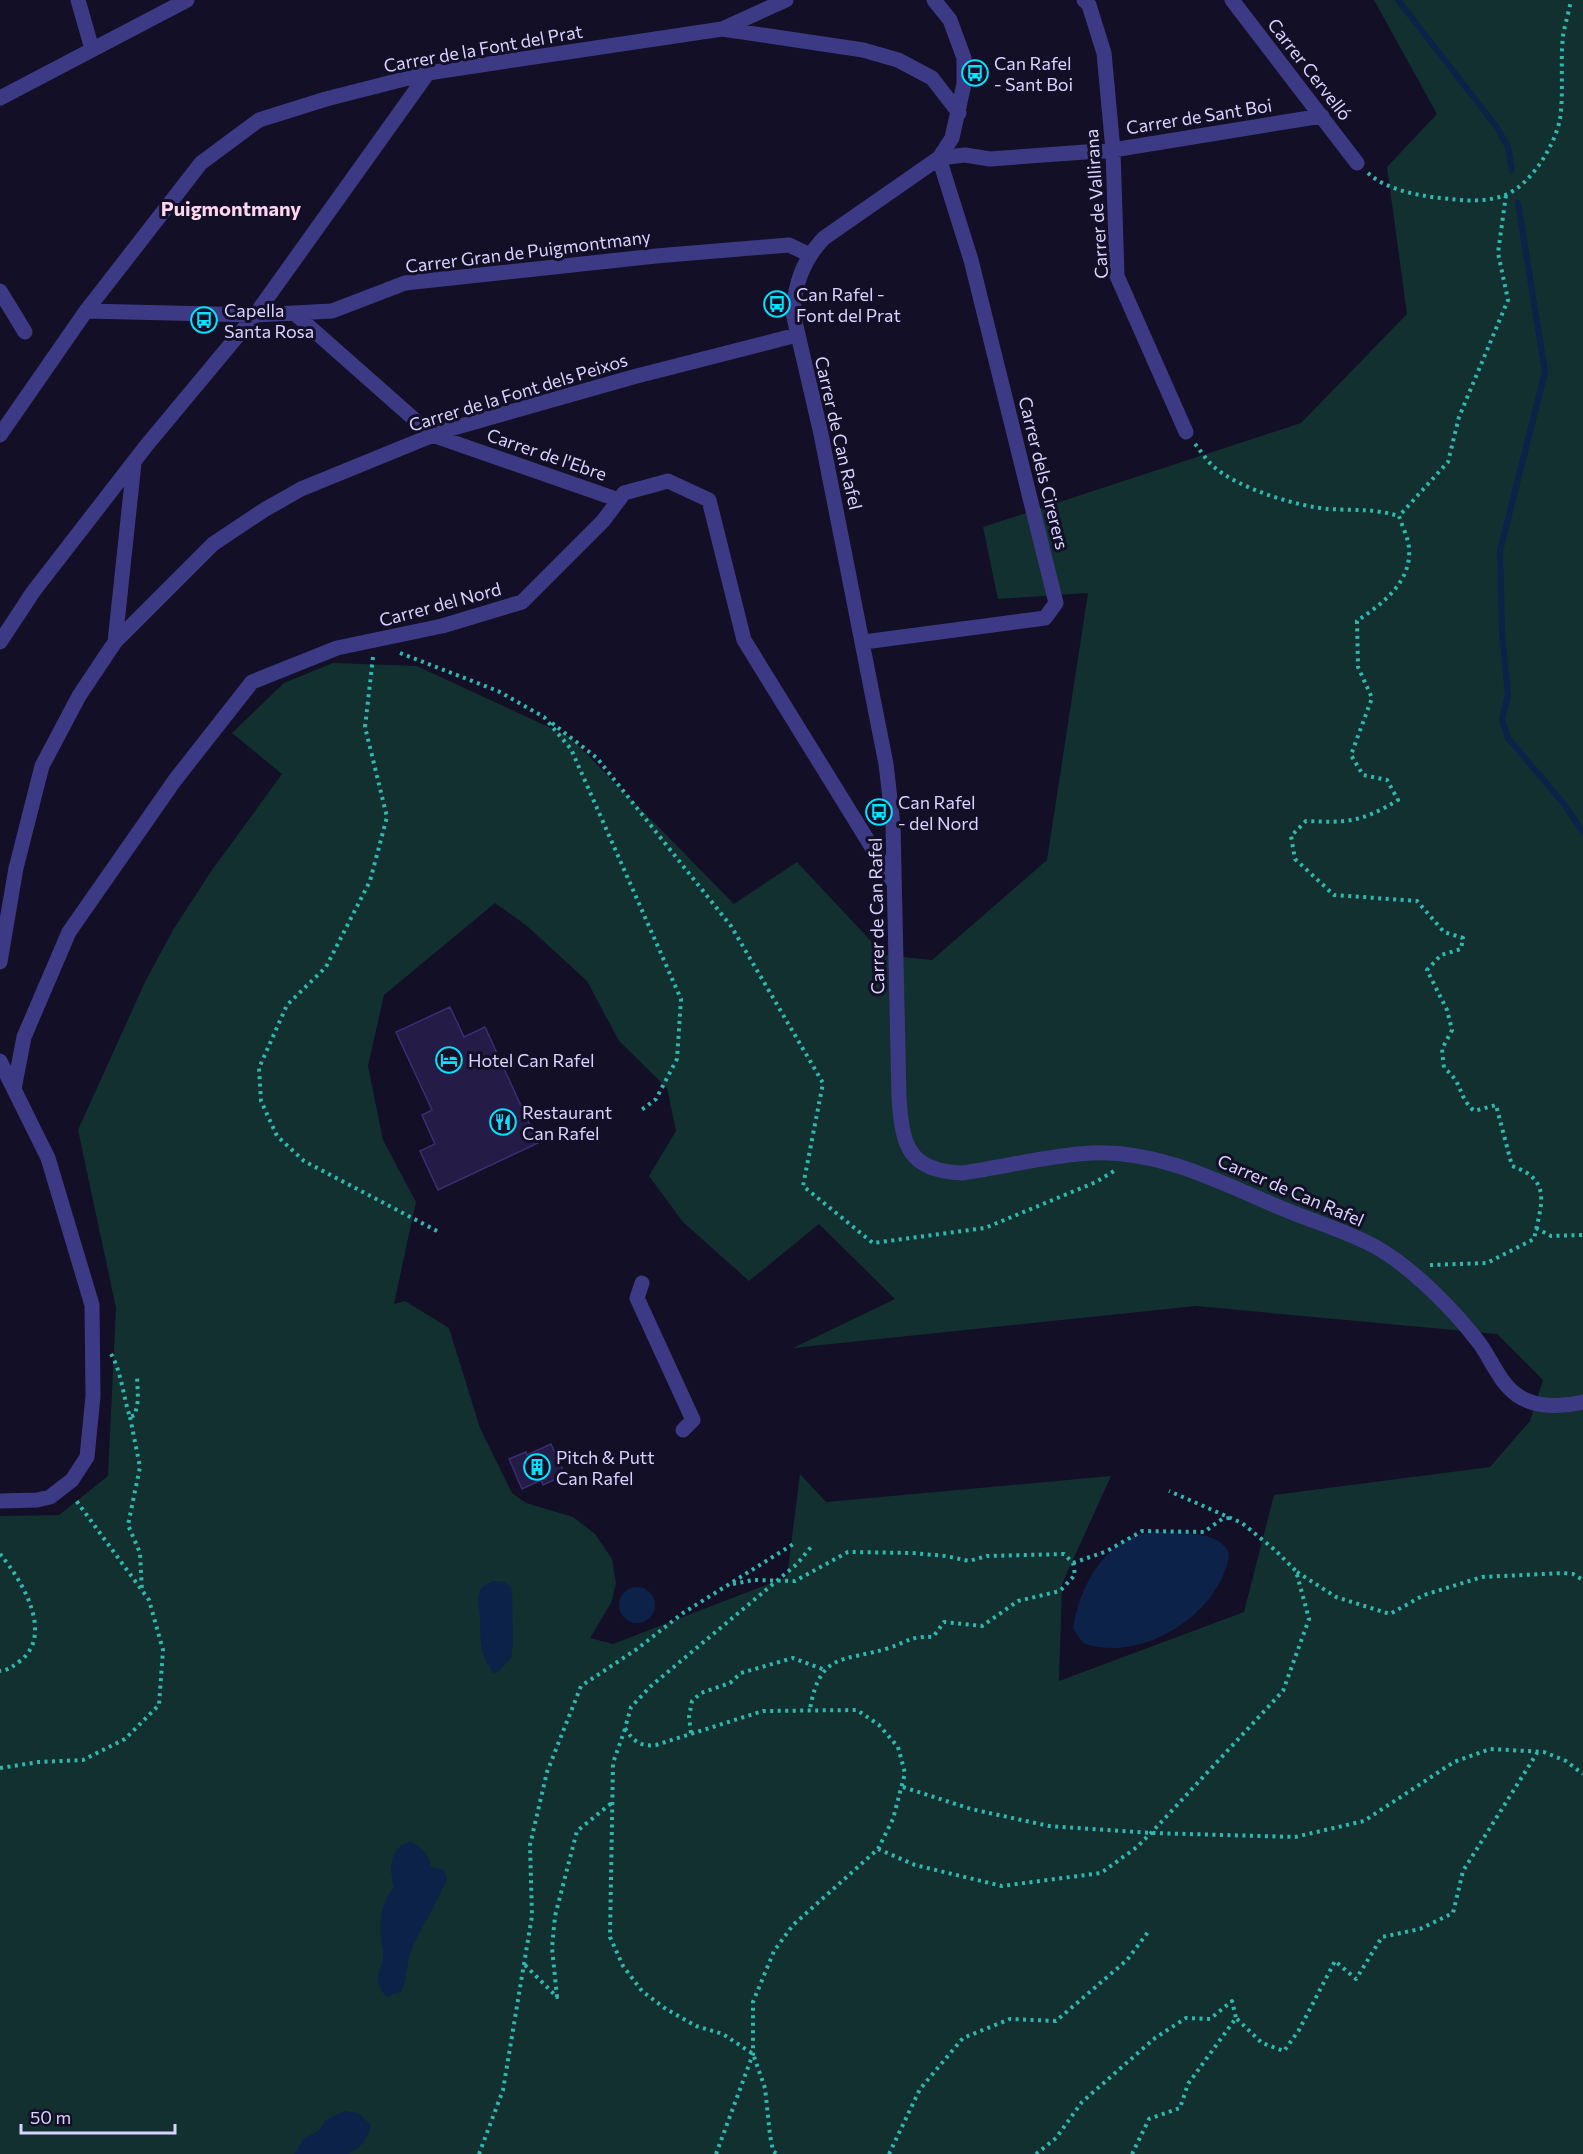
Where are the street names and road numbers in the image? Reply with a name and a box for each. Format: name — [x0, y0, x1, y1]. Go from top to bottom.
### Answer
street label: Carrer Cervelló — [1263, 14, 1357, 124]
street label: Carrer de la Font del Prat — [382, 20, 584, 76]
street label: Carrer de Sant Boi — [1124, 94, 1274, 138]
street label: Carrer de Vallirana — [1080, 128, 1112, 280]
street label: Carrer Gran de Puigmontmany — [404, 225, 652, 277]
street label: Carrer de la Font dels Peixos — [406, 348, 630, 436]
street label: Carrer de Can Rafel — [811, 354, 867, 512]
street label: Carrer dels Cirerers — [1014, 394, 1074, 552]
street label: Carrer de l'Ebre — [484, 423, 610, 485]
street label: Carrer del Nord — [377, 577, 503, 631]
street label: Carrer de Can Rafel — [864, 837, 888, 995]
street label: Carrer de Can Rafel — [1214, 1149, 1368, 1231]

